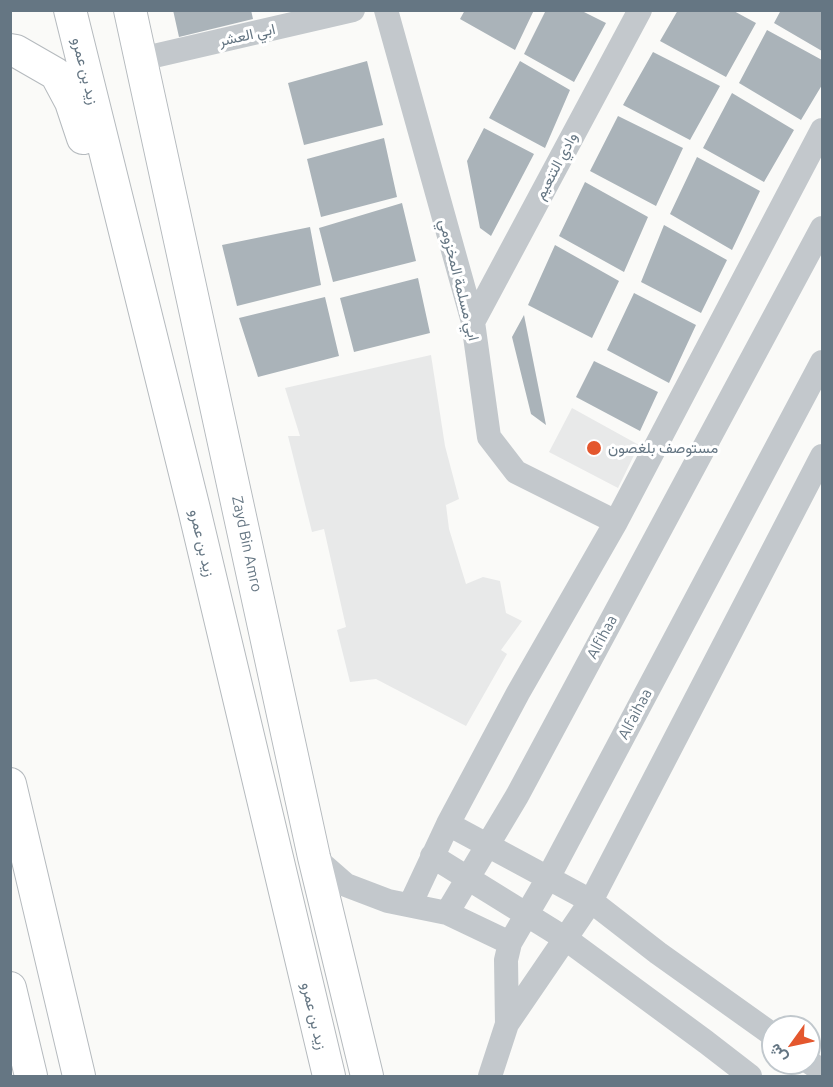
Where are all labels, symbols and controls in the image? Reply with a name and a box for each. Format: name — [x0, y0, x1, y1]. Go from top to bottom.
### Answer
street label: ابي العشر — [217, 20, 277, 50]
street label: زيد بن عمرو — [68, 36, 102, 106]
street label: وادي التنعيم — [531, 129, 581, 203]
street label: ابي مسلمة المخزومي — [435, 217, 483, 343]
marker: مستوصف بلغصون — [585, 439, 603, 457]
place label: مستوصف بلغصون — [608, 439, 718, 457]
street label: Zayd Bin Amro — [228, 494, 266, 594]
street label: زيد بن عمرو — [186, 508, 218, 578]
street label: Alfihaa — [583, 612, 621, 662]
street label: Alfaihaa — [614, 686, 656, 742]
street label: زيد بن عمرو — [298, 981, 330, 1051]
north arrow — [761, 1015, 821, 1075]
text: ش — [765, 1041, 790, 1067]

